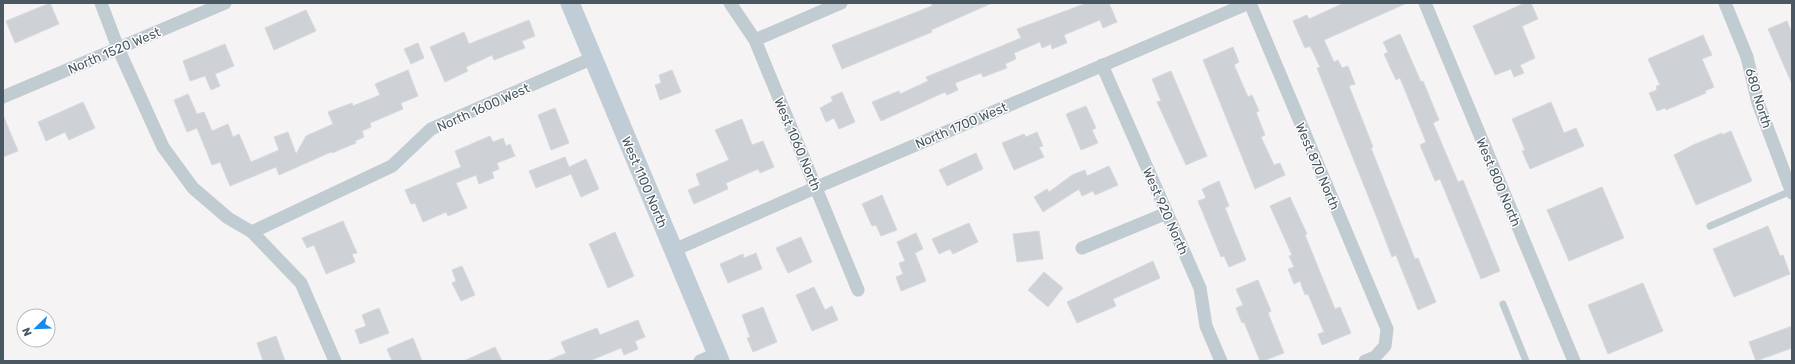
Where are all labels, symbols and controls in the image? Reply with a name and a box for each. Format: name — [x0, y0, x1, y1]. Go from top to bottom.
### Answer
street label: North 1520 West — [66, 24, 163, 77]
street label: 680 North — [1742, 66, 1775, 130]
street label: North 1600 West — [435, 80, 532, 135]
street label: West 1060 North — [771, 95, 824, 193]
street label: North 1700 West — [913, 99, 1009, 152]
street label: West 870 North — [1292, 120, 1343, 212]
street label: West 1100 North — [619, 134, 671, 230]
street label: West 800 North — [1473, 136, 1524, 229]
street label: West 920 North — [1140, 165, 1191, 257]
north arrow — [16, 308, 56, 348]
text: N — [20, 325, 35, 338]

